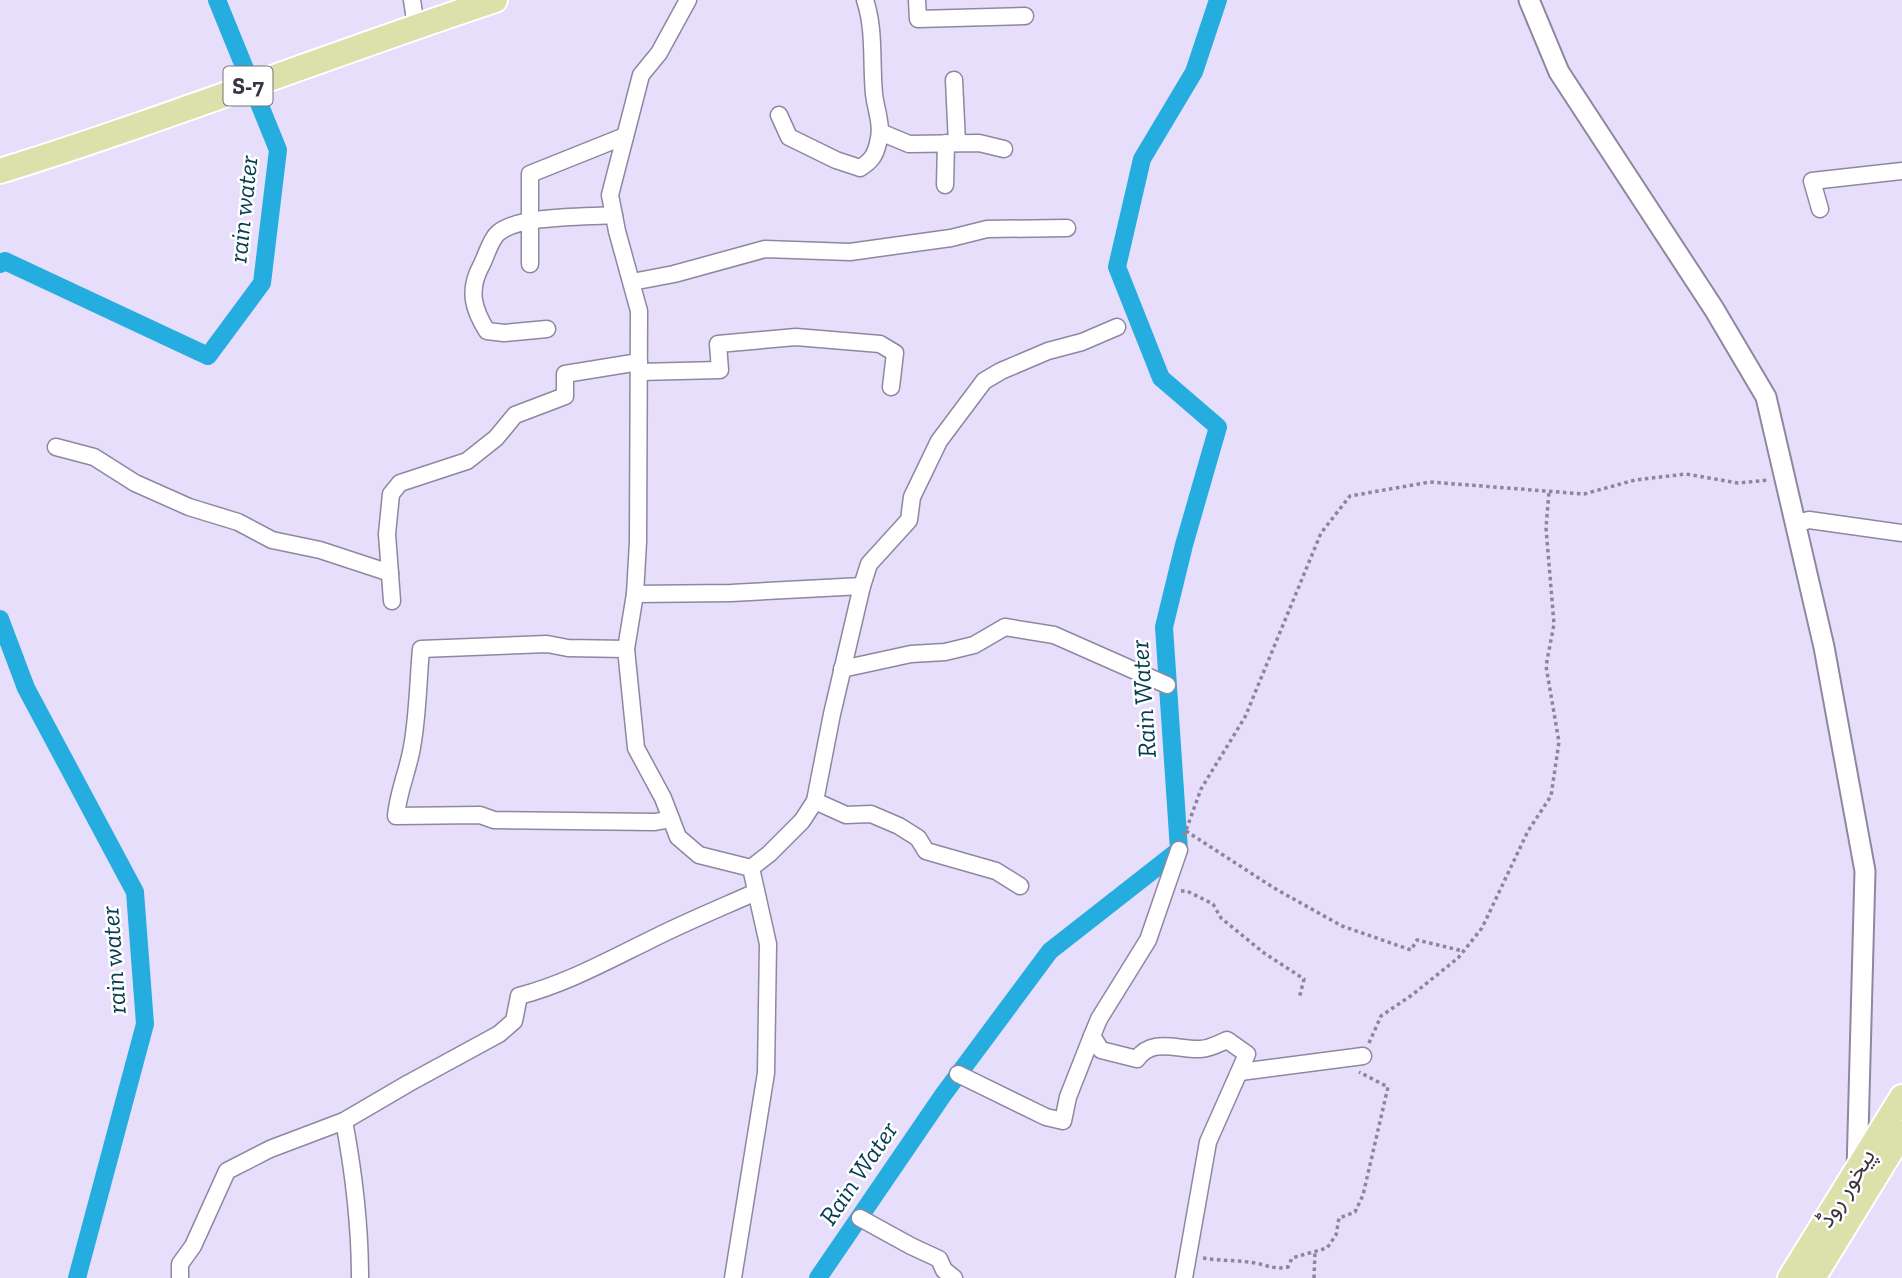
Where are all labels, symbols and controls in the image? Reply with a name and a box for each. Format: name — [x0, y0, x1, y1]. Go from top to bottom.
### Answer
road number: S-7 — [224, 66, 272, 106]
water label: rain water — [221, 154, 265, 265]
water label: Rain Water — [1123, 639, 1163, 759]
water label: rain water — [93, 905, 133, 1016]
water label: Rain Water — [812, 1115, 904, 1231]
street label: پیخور روڈ — [1810, 1143, 1882, 1233]

